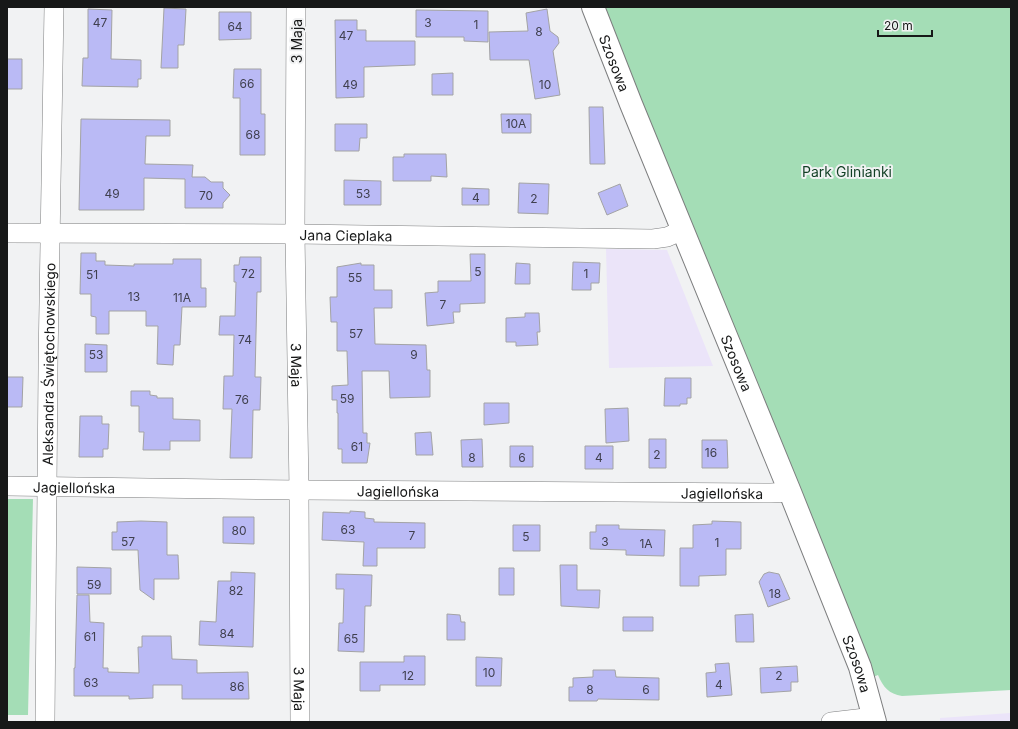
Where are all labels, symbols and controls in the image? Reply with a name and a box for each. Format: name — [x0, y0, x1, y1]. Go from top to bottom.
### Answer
scale bar — [878, 12, 932, 38]
house number: 47 — [93, 15, 107, 30]
house number: 3 — [424, 15, 432, 30]
house number: 1 — [474, 17, 478, 32]
text: 20 m — [884, 18, 913, 33]
house number: 64 — [227, 19, 243, 34]
street label: 3 Maja — [288, 19, 305, 63]
house number: 8 — [535, 24, 543, 39]
house number: 47 — [339, 28, 353, 43]
street label: Szosowa — [596, 32, 634, 94]
house number: 66 — [240, 76, 254, 91]
house number: 49 — [342, 77, 358, 92]
house number: 10 — [539, 77, 551, 92]
house number: 10A — [506, 116, 526, 131]
house number: 68 — [246, 127, 260, 142]
park label: Park Glinianki — [802, 163, 892, 180]
house number: 49 — [104, 186, 120, 201]
house number: 53 — [356, 186, 370, 201]
house number: 70 — [199, 188, 213, 203]
house number: 4 — [472, 190, 480, 205]
house number: 2 — [530, 191, 538, 206]
street label: Jana Cieplaka — [299, 226, 393, 244]
street label: Aleksandra Świętochowskiego — [38, 263, 58, 465]
house number: 5 — [474, 264, 482, 279]
house number: 72 — [241, 266, 255, 281]
house number: 1 — [584, 266, 588, 281]
house number: 51 — [86, 267, 98, 282]
house number: 55 — [348, 270, 362, 285]
house number: 13 — [128, 289, 140, 304]
house number: 11A — [173, 290, 191, 305]
house number: 7 — [440, 297, 447, 312]
house number: 57 — [349, 326, 363, 341]
house number: 74 — [238, 332, 252, 347]
street label: Szosowa — [718, 332, 756, 394]
street label: 3 Maja — [288, 343, 306, 387]
house number: 53 — [89, 347, 103, 362]
house number: 9 — [410, 347, 418, 362]
house number: 59 — [340, 391, 354, 406]
house number: 76 — [235, 392, 249, 407]
house number: 61 — [351, 439, 363, 454]
house number: 16 — [705, 445, 717, 460]
house number: 2 — [653, 447, 661, 462]
house number: 8 — [468, 450, 476, 465]
house number: 6 — [518, 450, 526, 465]
house number: 4 — [595, 450, 603, 465]
street label: Jagiellońska — [33, 478, 115, 496]
street label: Jagiellońska — [357, 482, 439, 499]
street label: Jagiellońska — [681, 484, 763, 501]
house number: 63 — [341, 522, 355, 537]
house number: 80 — [232, 523, 247, 538]
house number: 7 — [409, 528, 416, 543]
house number: 5 — [522, 529, 530, 544]
house number: 57 — [121, 534, 135, 549]
house number: 3 — [601, 534, 609, 549]
house number: 1 — [715, 535, 719, 550]
house number: 1A — [639, 536, 653, 551]
house number: 59 — [87, 577, 101, 592]
house number: 82 — [229, 583, 243, 598]
house number: 18 — [769, 586, 781, 601]
house number: 84 — [219, 626, 235, 641]
house number: 61 — [84, 629, 96, 644]
house number: 65 — [344, 631, 358, 646]
street label: Szosowa — [840, 632, 875, 694]
house number: 10 — [483, 665, 495, 680]
street label: 3 Maja — [291, 667, 308, 711]
house number: 12 — [402, 668, 414, 683]
house number: 2 — [775, 668, 783, 683]
house number: 63 — [84, 675, 98, 690]
house number: 4 — [715, 677, 723, 692]
house number: 86 — [230, 679, 244, 694]
house number: 8 — [586, 682, 594, 697]
house number: 6 — [642, 682, 650, 697]

